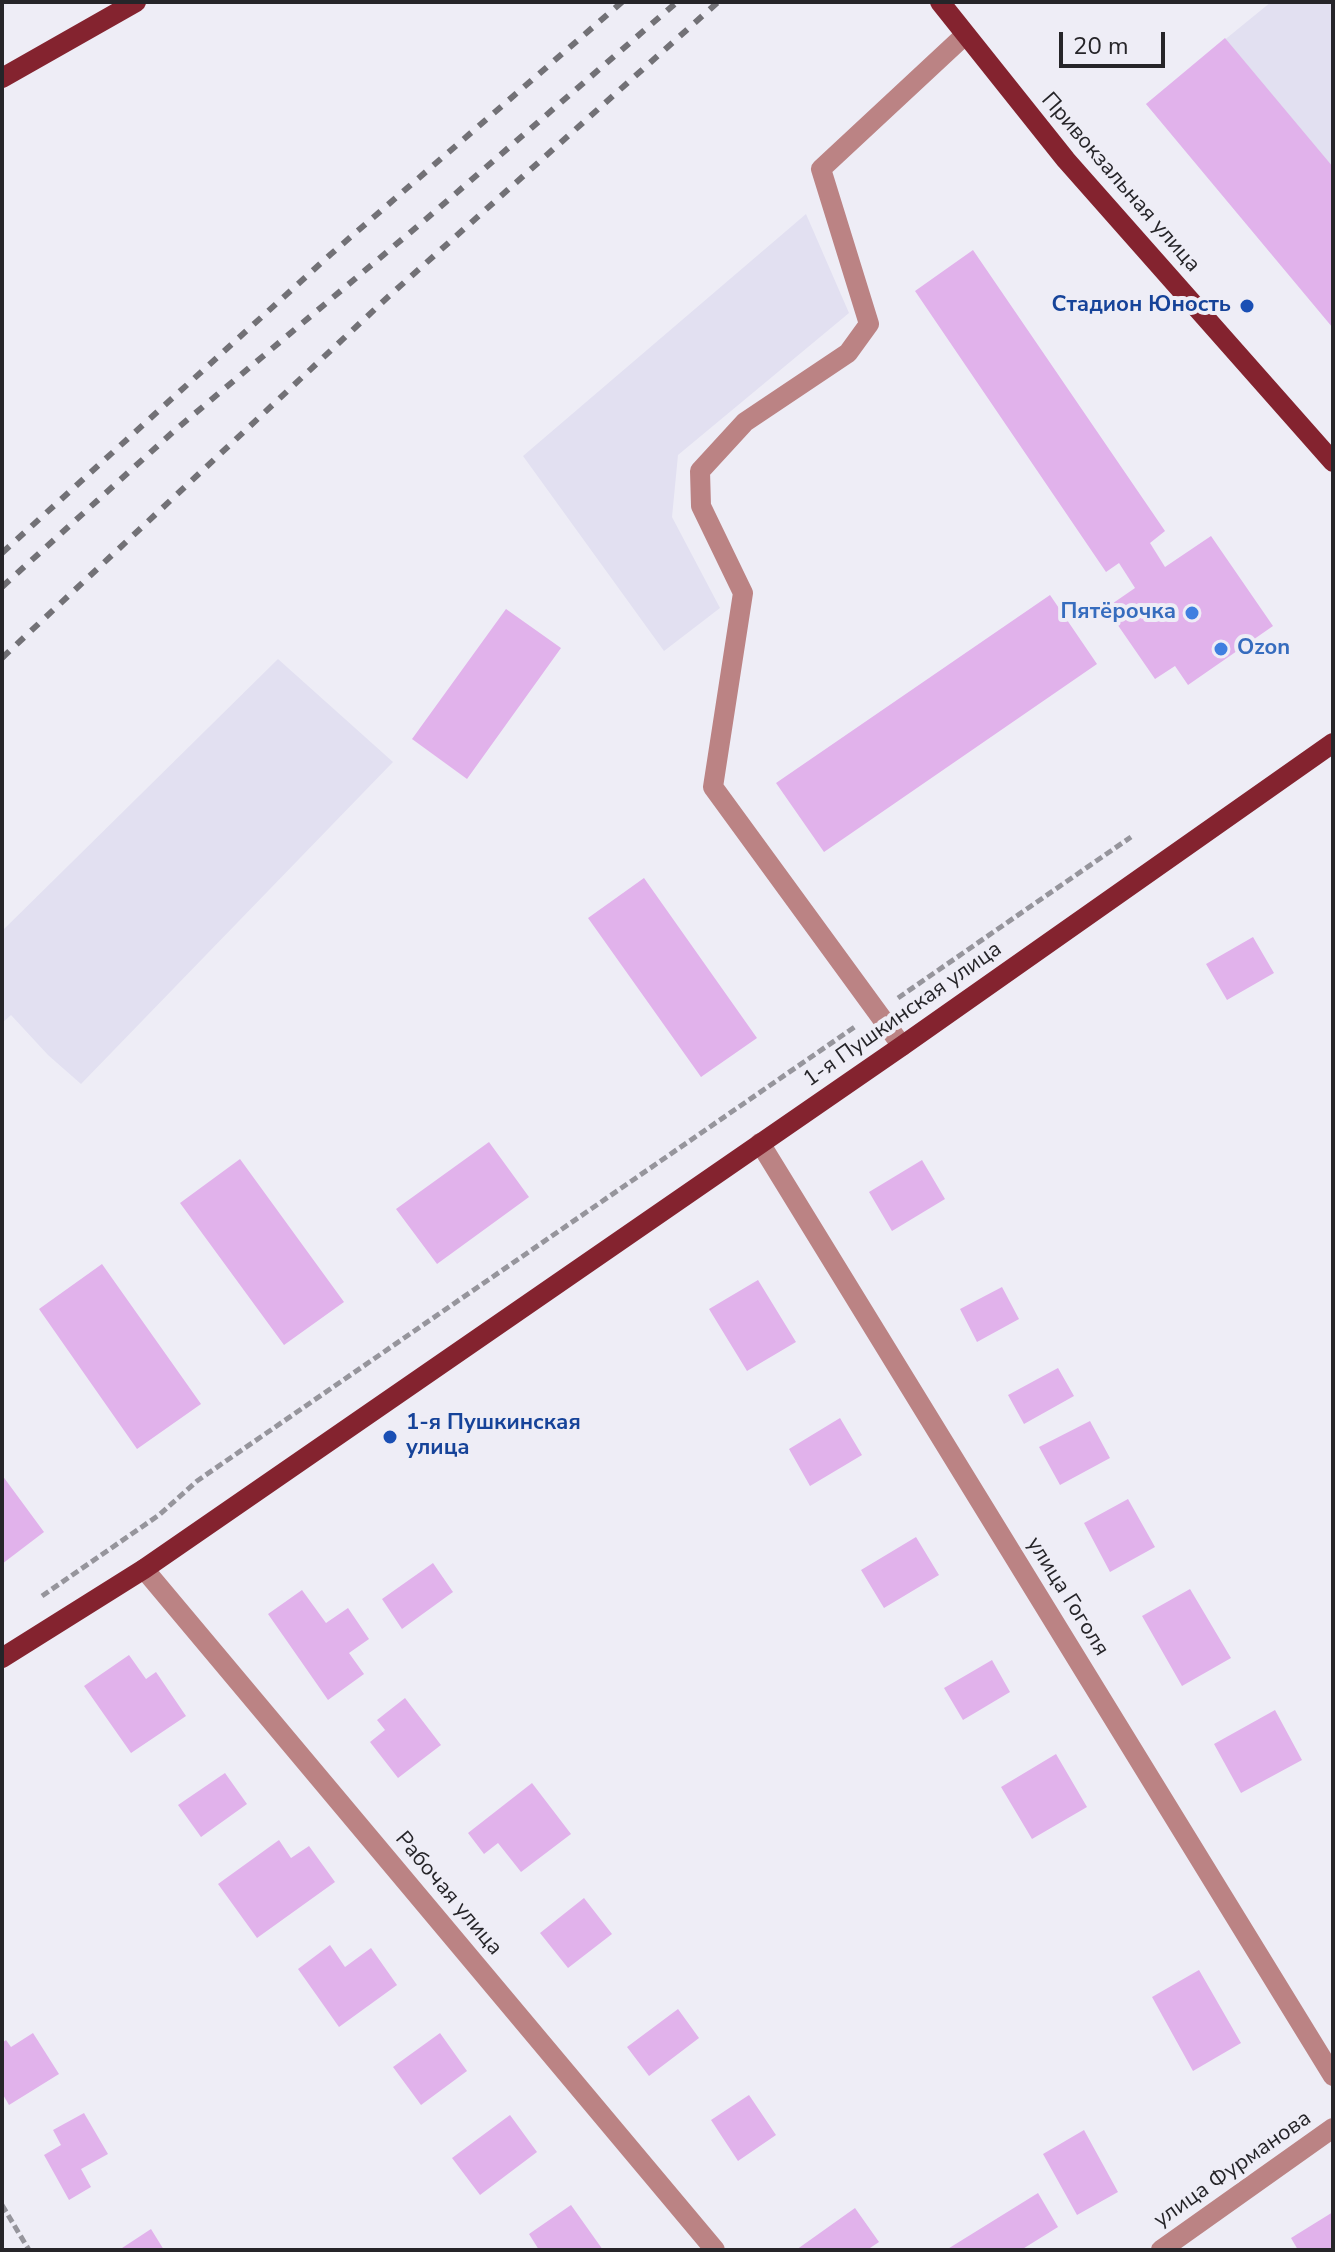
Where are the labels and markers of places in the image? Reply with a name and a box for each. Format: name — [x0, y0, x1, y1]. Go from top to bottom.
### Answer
place label: Стадион Юность — [1052, 293, 1231, 319]
marker: Стадион Юность — [1238, 297, 1256, 315]
place label: Пятёрочка — [1061, 600, 1176, 626]
marker: Пятёрочка — [1183, 604, 1201, 622]
place label: Ozon — [1237, 636, 1290, 662]
marker: Ozon — [1212, 640, 1230, 658]
place label: 1-я Пушкинская улица — [406, 1411, 581, 1462]
marker: 1-я Пушкинская улица — [381, 1428, 399, 1446]

